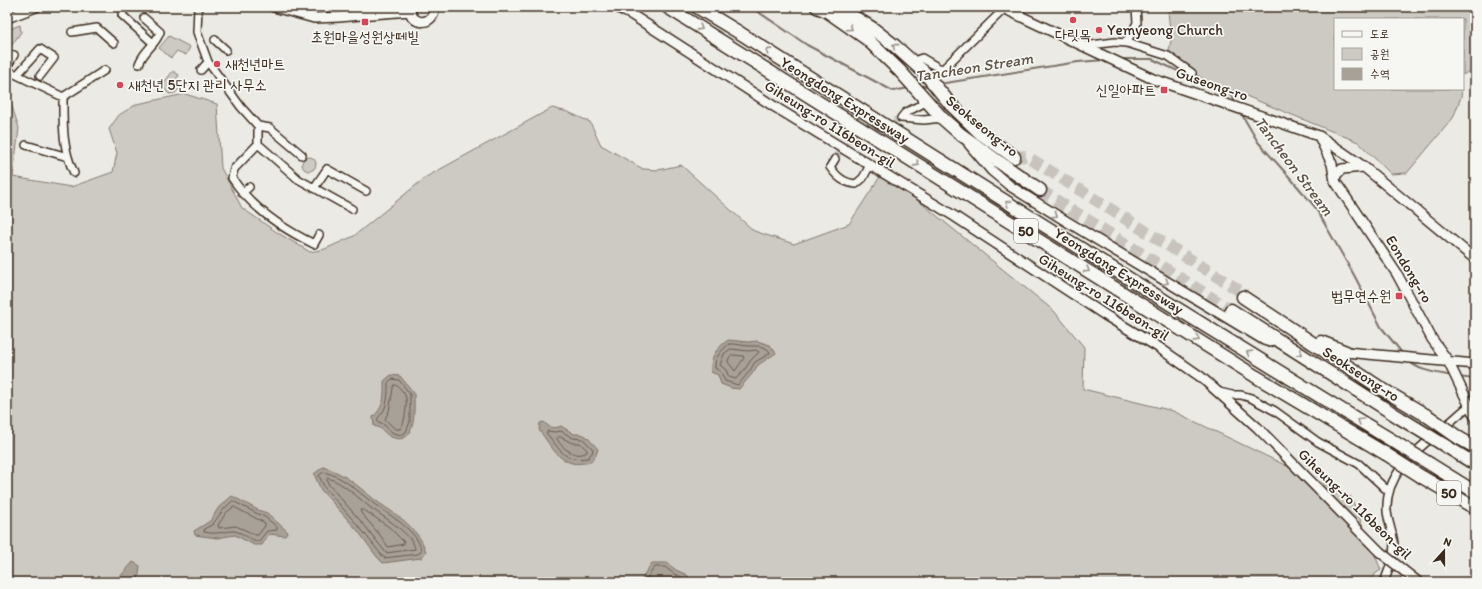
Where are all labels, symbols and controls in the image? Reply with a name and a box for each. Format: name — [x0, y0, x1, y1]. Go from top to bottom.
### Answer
marker: 다릿목 — [1068, 15, 1078, 25]
marker: 초원마을성원상떼빌 — [360, 17, 370, 27]
legend — [1334, 18, 1464, 90]
place label: Yemyeong Church — [1107, 21, 1223, 39]
one-way arrow — [696, 23, 703, 30]
one-way arrow — [846, 23, 853, 30]
marker: Yemyeong Church — [1094, 25, 1104, 35]
place label: 다릿목 — [1055, 26, 1091, 44]
text: 도로 — [1370, 27, 1389, 41]
place label: 초원마을성원상떼빌 — [311, 28, 419, 46]
one-way arrow — [892, 44, 900, 51]
text: 공원 — [1370, 47, 1389, 61]
one-way arrow — [765, 48, 772, 55]
water label: Tancheon Stream — [914, 48, 1035, 86]
street label: Yeongdong Expressway — [777, 53, 913, 147]
place label: 새천년마트 — [225, 55, 285, 73]
marker: 새천년마트 — [212, 59, 222, 69]
street label: Guseong-ro — [1173, 63, 1251, 105]
text: 수역 — [1370, 67, 1390, 81]
place label: 새천년 5단지 관리 사무소 — [128, 76, 267, 94]
street label: Giheung-ro 116beon-gil — [761, 76, 899, 172]
marker: 새천년 5단지 관리 사무소 — [115, 80, 125, 90]
place label: 신일아파트 — [1096, 81, 1156, 99]
marker: 신일아파트 — [1159, 85, 1169, 95]
street label: Seokseong-ro — [942, 91, 1022, 161]
water label: Tancheon Stream — [1251, 113, 1338, 220]
one-way arrow — [913, 159, 920, 167]
one-way arrow — [1005, 201, 1012, 208]
one-way arrow — [1051, 210, 1058, 217]
road number: 50 — [1014, 219, 1038, 243]
street label: Yeongdong Expressway — [1051, 224, 1187, 318]
street label: Eondong-ro — [1382, 232, 1436, 306]
street label: Giheung-ro 116beon-gil — [1035, 249, 1173, 345]
one-way arrow — [1083, 265, 1090, 272]
one-way arrow — [1162, 277, 1169, 284]
place label: 법무연수원 — [1331, 287, 1391, 305]
marker: 법무연수원 — [1394, 291, 1404, 301]
one-way arrow — [1193, 335, 1200, 342]
street label: Seokseong-ro — [1319, 342, 1403, 406]
one-way arrow — [1296, 348, 1303, 356]
one-way arrow — [1246, 351, 1253, 358]
one-way arrow — [1357, 418, 1364, 425]
street label: Giheung-ro 116beon-gil — [1294, 445, 1416, 563]
road number: 50 — [1437, 481, 1461, 505]
north arrow — [1424, 531, 1464, 571]
text: N — [1442, 535, 1453, 550]

